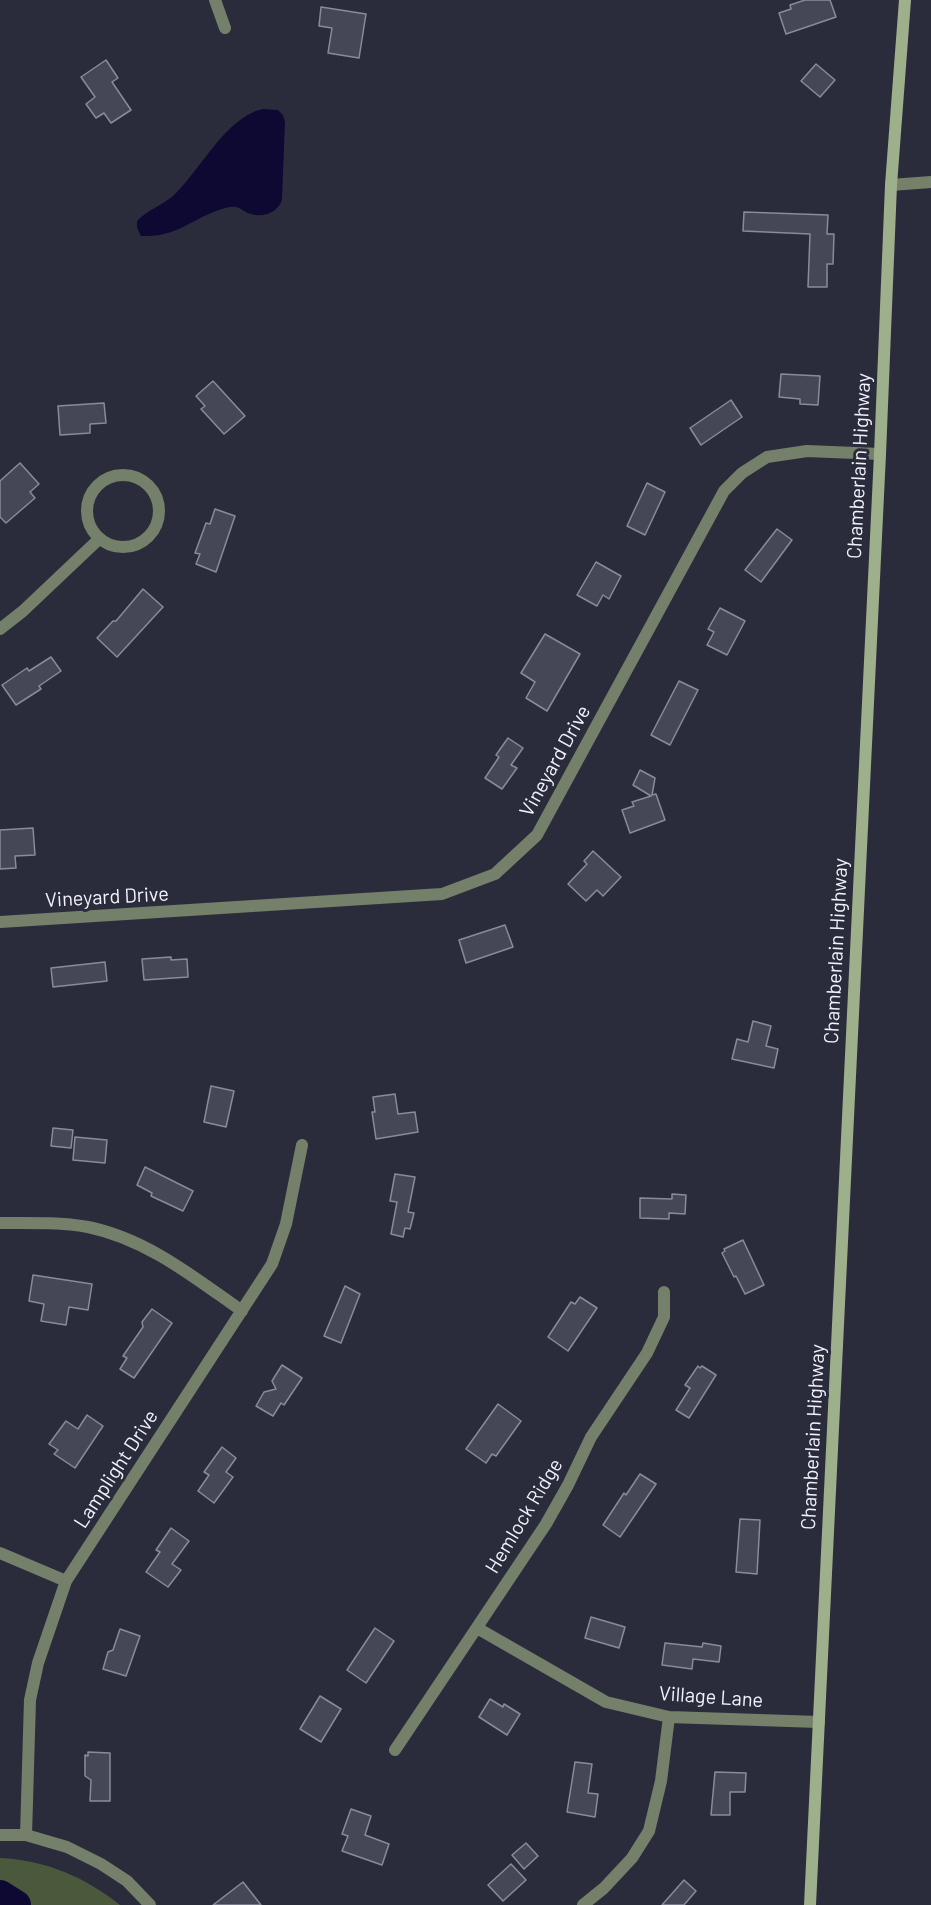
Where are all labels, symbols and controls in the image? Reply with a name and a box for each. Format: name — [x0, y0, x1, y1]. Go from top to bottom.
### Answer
street label: Chamberlain Highway — [842, 372, 876, 560]
street label: Vineyard Drive — [514, 701, 596, 821]
street label: Chamberlain Highway — [819, 857, 853, 1045]
street label: Vineyard Drive — [45, 882, 169, 912]
street label: Chamberlain Highway — [796, 1343, 830, 1531]
street label: Lamplight Drive — [69, 1405, 163, 1533]
street label: Hemlock Ridge — [480, 1454, 568, 1578]
street label: Village Lane — [658, 1681, 764, 1713]

